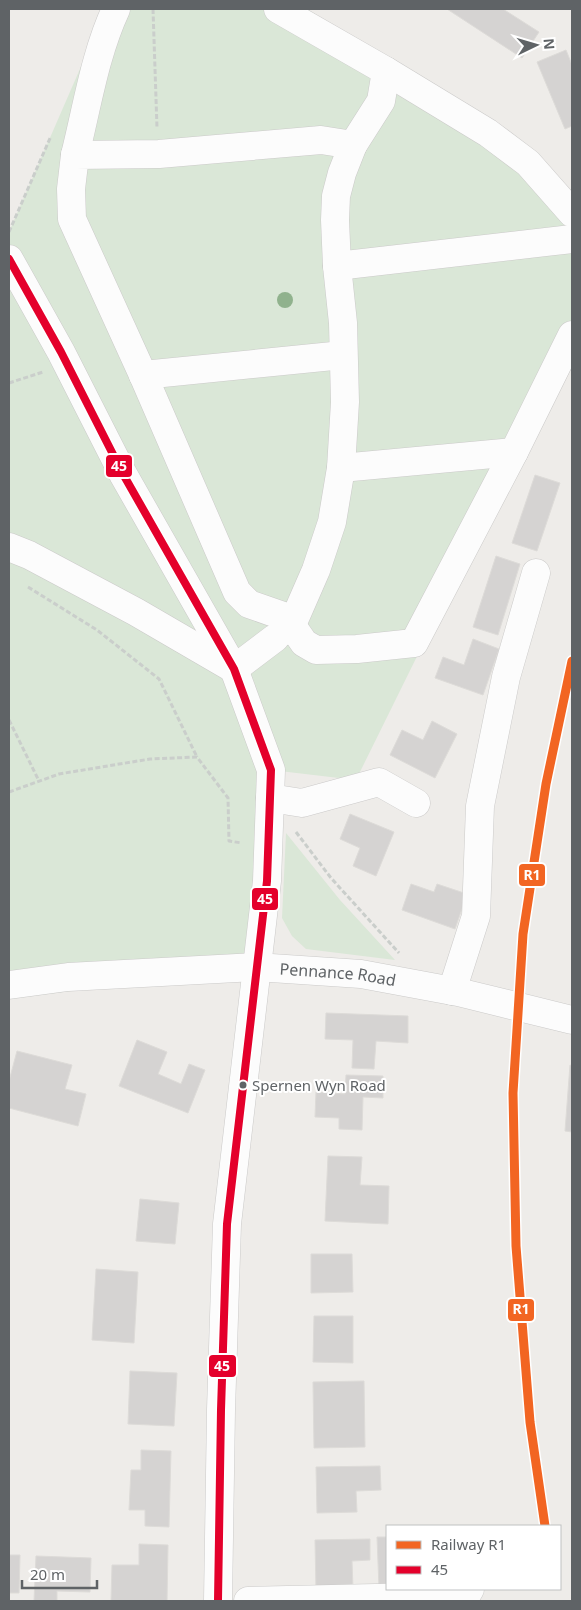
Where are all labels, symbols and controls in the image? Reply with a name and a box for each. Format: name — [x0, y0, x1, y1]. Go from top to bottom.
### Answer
north arrow — [511, 20, 561, 70]
text: N — [539, 37, 559, 50]
line badge: 45 — [105, 454, 133, 478]
text: 45 — [111, 456, 127, 475]
line badge: R1 — [518, 863, 546, 887]
text: R1 — [523, 865, 541, 884]
line badge: 45 — [251, 887, 279, 911]
text: 45 — [257, 889, 273, 908]
street label: Pennance Road — [279, 958, 398, 991]
place label: Spernen Wyn Road — [252, 1075, 386, 1095]
marker: Spernen Wyn Road — [238, 1080, 248, 1090]
line badge: R1 — [507, 1298, 535, 1322]
text: R1 — [512, 1299, 530, 1318]
line badge: 45 — [208, 1354, 237, 1378]
text: 45 — [214, 1356, 230, 1375]
legend — [386, 1525, 561, 1590]
text: Railway R1 — [431, 1534, 506, 1554]
scale bar — [22, 1558, 98, 1590]
text: 45 — [431, 1559, 448, 1579]
text: 20 m — [30, 1564, 65, 1584]

